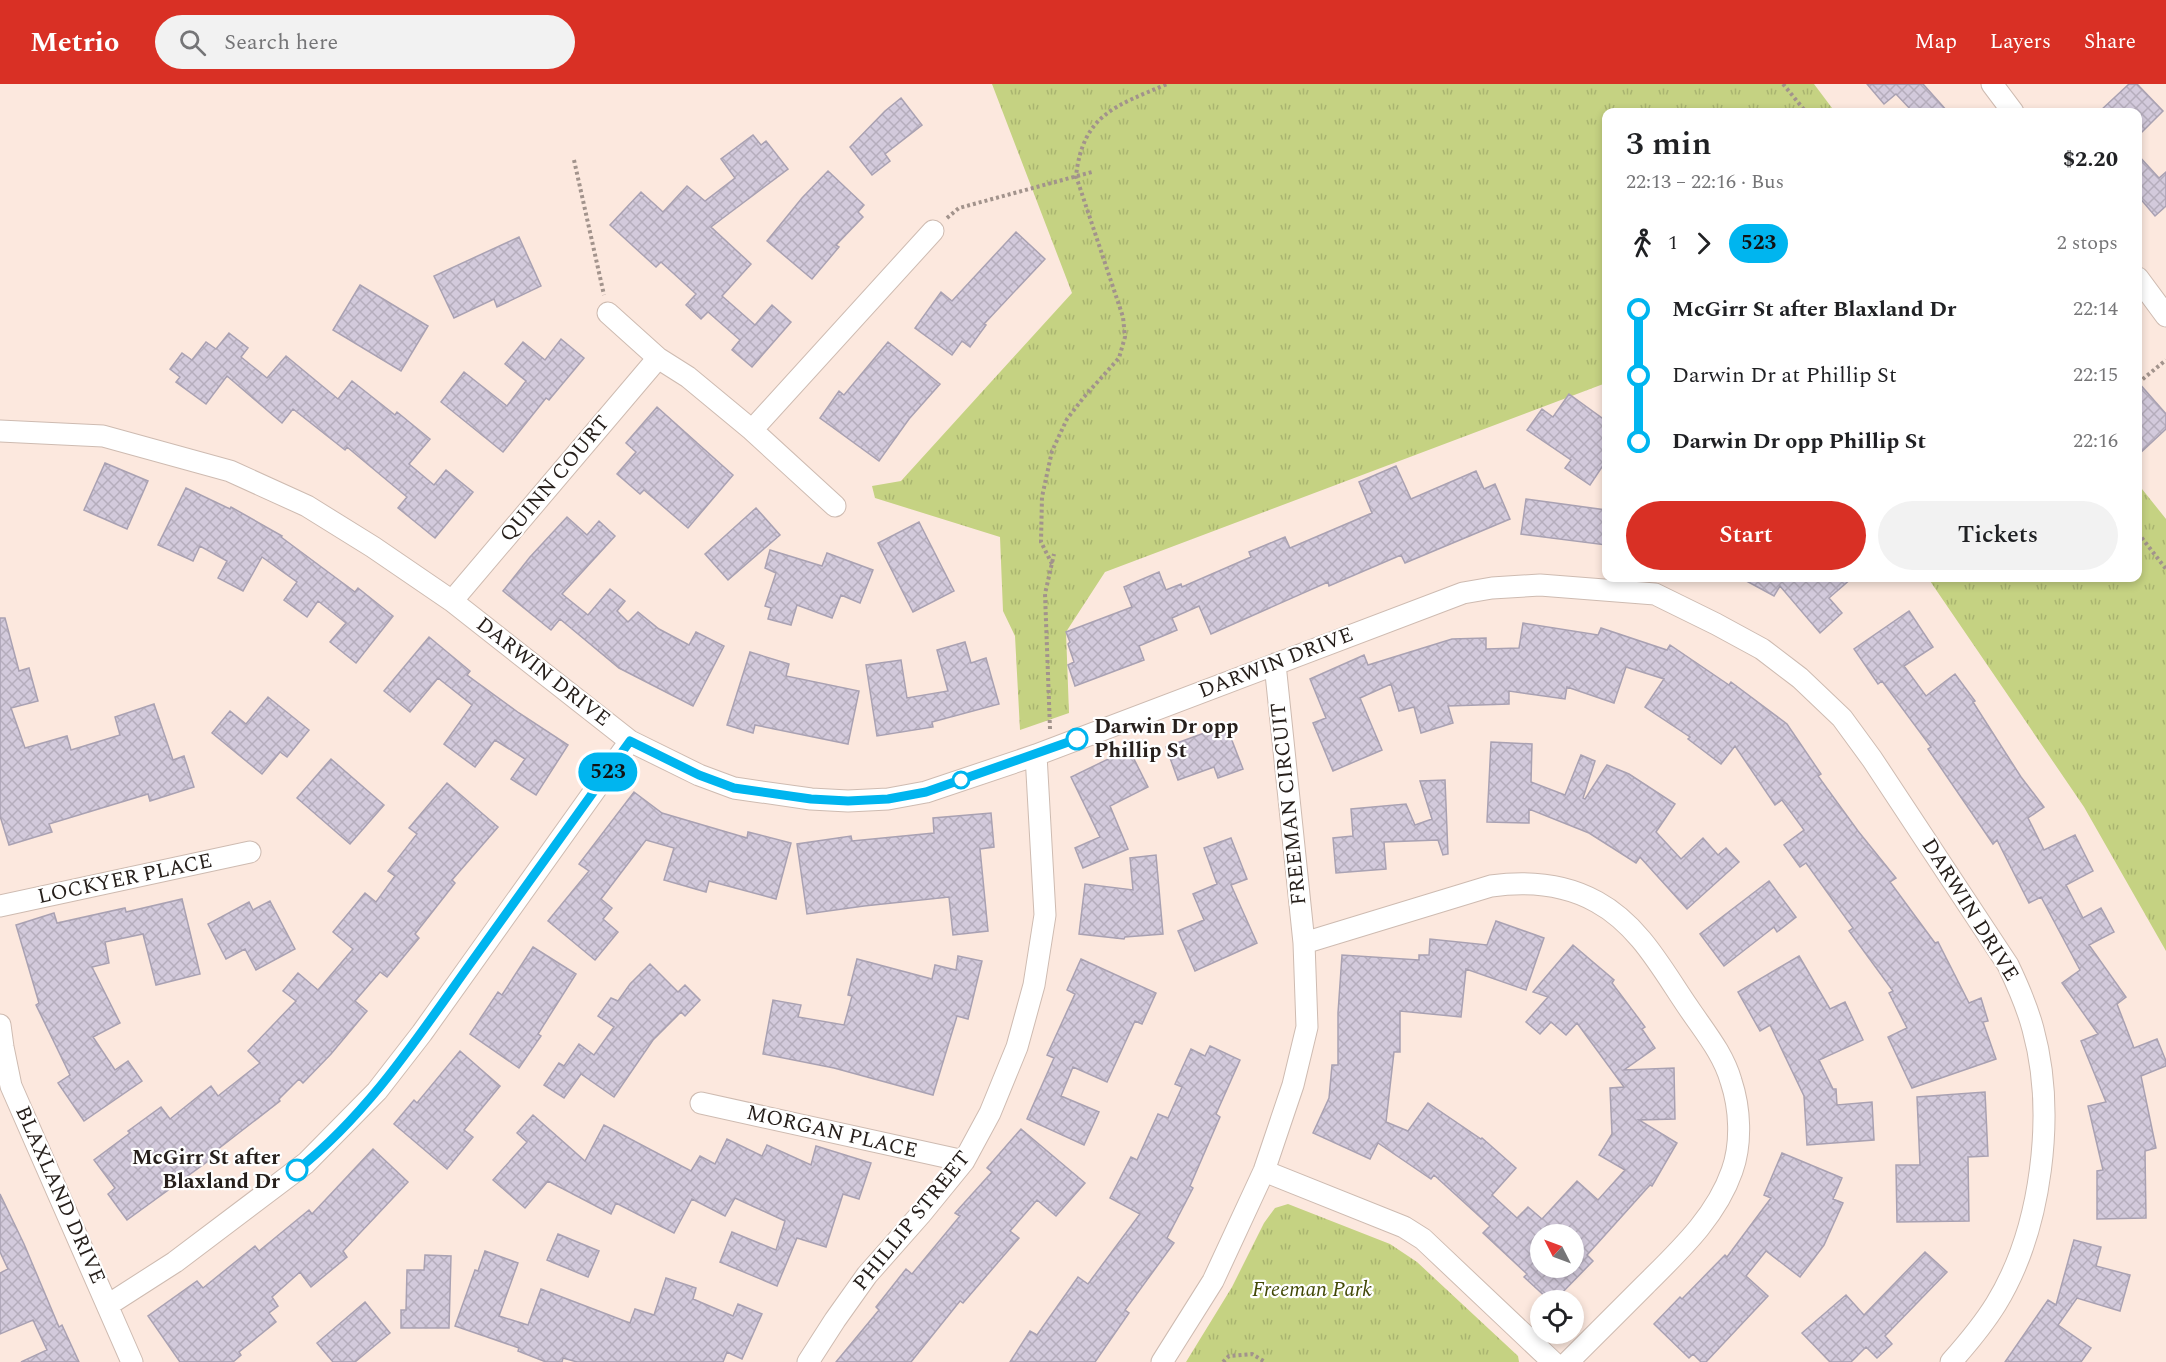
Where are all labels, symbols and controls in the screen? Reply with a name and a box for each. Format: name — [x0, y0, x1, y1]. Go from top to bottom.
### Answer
search box — [155, 15, 575, 69]
text: Metrio — [30, 21, 119, 64]
icon: search — [176, 26, 209, 59]
text: Search here — [224, 26, 338, 59]
text: Map — [1915, 26, 1957, 58]
text: Layers — [1990, 26, 2051, 58]
text: Share — [2084, 26, 2136, 58]
text: 3 min — [1626, 119, 1712, 169]
text: $2.20 — [2063, 143, 2118, 176]
text: 22:13 – 22:16 · Bus — [1626, 167, 1784, 197]
icon: walk — [1626, 227, 1659, 260]
icon: forward — [1687, 227, 1720, 260]
text: 523 — [1741, 227, 1776, 259]
text: 1 — [1668, 228, 1678, 258]
text: 2 stops — [2057, 228, 2118, 258]
text: McGirr St after Blaxland Dr — [1672, 293, 1956, 326]
text: 22:14 — [2073, 294, 2118, 324]
text: Darwin Dr at Phillip St — [1672, 359, 1897, 392]
text: 22:15 — [2073, 360, 2118, 390]
street label: QUINN COURT — [492, 408, 618, 550]
text: Darwin Dr opp Phillip St — [1672, 425, 1926, 458]
text: 22:16 — [2073, 426, 2118, 456]
button: Start — [1626, 501, 1866, 570]
button: Tickets — [1878, 501, 2118, 570]
street label: DARWIN DRIVE — [469, 609, 617, 735]
street label: DARWIN DRIVE — [1194, 619, 1358, 707]
street label: FREEMAN CIRCUIT — [1262, 701, 1316, 907]
place label: Darwin Dr opp Phillip St — [1094, 711, 1238, 767]
marker: Darwin Dr opp Phillip St — [1066, 728, 1088, 750]
line badge: 523 — [574, 752, 642, 792]
text: 523 — [590, 756, 626, 788]
unlabelled marker — [952, 771, 970, 789]
street label: DARWIN DRIVE — [1913, 832, 2027, 988]
street label: LOCKYER PLACE — [35, 845, 215, 913]
street label: MORGAN PLACE — [743, 1097, 921, 1167]
street label: BLAXLAND DRIVE — [6, 1101, 114, 1289]
place label: McGirr St after Blaxland Dr — [132, 1142, 280, 1198]
street label: PHILLIP STREET — [845, 1144, 979, 1298]
marker: McGirr St after Blaxland Dr — [286, 1159, 308, 1181]
north arrow — [1530, 1224, 1584, 1278]
map controls — [1530, 1224, 1584, 1344]
park label: Freeman Park — [1252, 1274, 1372, 1306]
button: locate — [1530, 1290, 1584, 1344]

